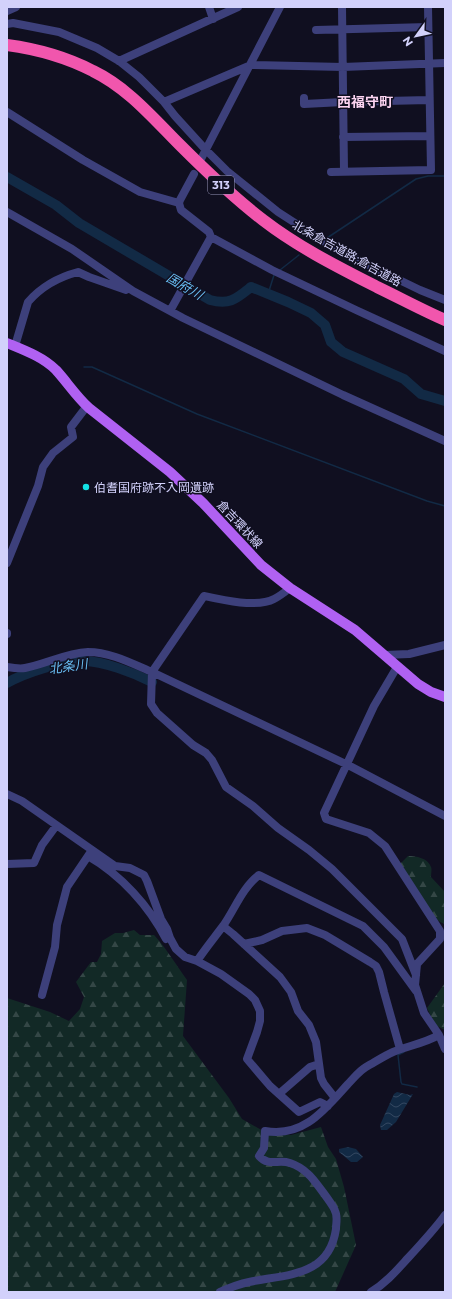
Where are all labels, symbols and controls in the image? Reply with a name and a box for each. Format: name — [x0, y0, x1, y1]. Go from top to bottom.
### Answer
north arrow — [396, 16, 436, 56]
text: N — [399, 34, 416, 49]
district label: 西福守町 — [337, 93, 393, 111]
road number: 313 — [208, 176, 234, 194]
street label: 北条倉吉道路;倉吉道路 — [290, 217, 404, 289]
water label: 国府川 — [164, 269, 208, 304]
place label: 伯耆国府跡不入岡遺跡 — [94, 480, 214, 495]
marker: 伯耆国府跡不入岡遺跡 — [81, 482, 91, 492]
street label: 倉吉環状線 — [214, 497, 266, 551]
water label: 北条川 — [48, 655, 90, 677]

